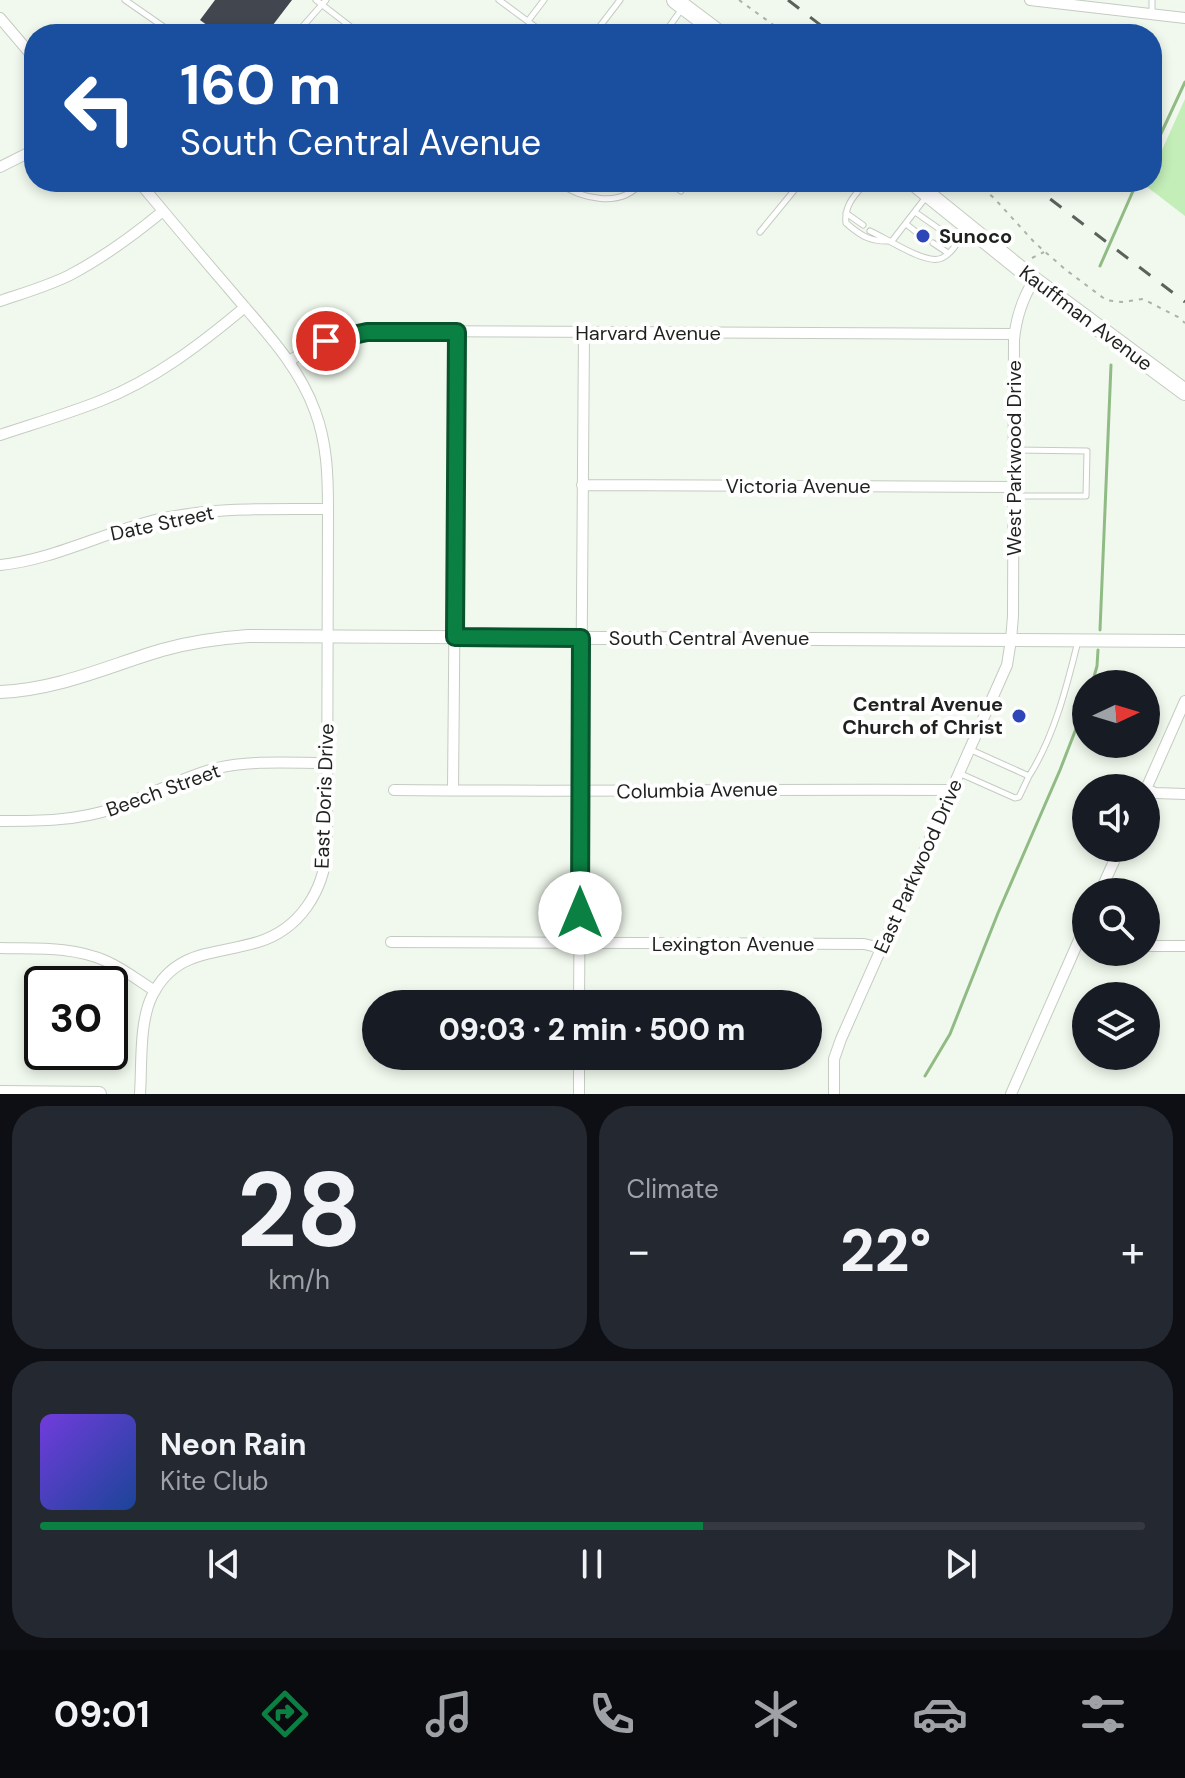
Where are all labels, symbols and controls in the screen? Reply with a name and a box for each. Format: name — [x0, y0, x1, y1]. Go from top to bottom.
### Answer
text: 160 m — [180, 48, 341, 121]
icon: left — [48, 56, 152, 160]
text: South Central Avenue — [180, 119, 541, 166]
place label: Sunoco — [939, 223, 1012, 249]
marker: Sunoco — [914, 227, 932, 245]
street label: Kauffman Avenue — [1014, 259, 1158, 377]
pin — [292, 307, 360, 375]
icon: arrive — [304, 319, 348, 363]
street label: Harvard Avenue — [575, 320, 721, 346]
street label: West Parkwood Drive — [1001, 360, 1027, 556]
street label: Victoria Avenue — [725, 473, 871, 499]
street label: Date Street — [108, 499, 216, 547]
street label: South Central Avenue — [609, 625, 809, 651]
north arrow — [1072, 670, 1160, 758]
map controls — [1072, 670, 1160, 1070]
place label: Central Avenue Church of Christ — [842, 691, 1003, 740]
marker: Central Avenue Church of Christ — [1010, 707, 1028, 725]
street label: East Doris Drive — [308, 723, 340, 869]
street label: Beech Street — [102, 757, 224, 823]
button: sound — [1072, 774, 1160, 862]
street label: East Parkwood Drive — [868, 775, 968, 957]
street label: Columbia Avenue — [616, 776, 778, 804]
position arrow — [538, 871, 622, 955]
button: search — [1072, 878, 1160, 966]
street label: Lexington Avenue — [652, 931, 814, 957]
speed limit sign: 30 — [24, 966, 128, 1070]
button: layers — [1072, 982, 1160, 1070]
text: 09:03 · 2 min · 500 m — [439, 1010, 745, 1049]
text: 28 — [237, 1143, 362, 1278]
text: Climate — [627, 1172, 719, 1206]
text: 22° — [840, 1211, 931, 1290]
text: − — [627, 1222, 651, 1280]
text: + — [1121, 1222, 1145, 1280]
text: km/h — [269, 1263, 330, 1297]
text: Neon Rain — [160, 1425, 306, 1464]
text: Kite Club — [160, 1464, 269, 1498]
icon: previous — [202, 1542, 246, 1586]
icon: pause — [570, 1542, 614, 1586]
icon: next — [939, 1542, 983, 1586]
icon: directions — [257, 1686, 313, 1742]
icon: music — [421, 1686, 477, 1742]
icon: phone — [584, 1686, 640, 1742]
icon: climate — [748, 1686, 804, 1742]
icon: car — [912, 1686, 968, 1742]
icon: filters — [1075, 1686, 1131, 1742]
text: 09:01 — [54, 1691, 150, 1738]

